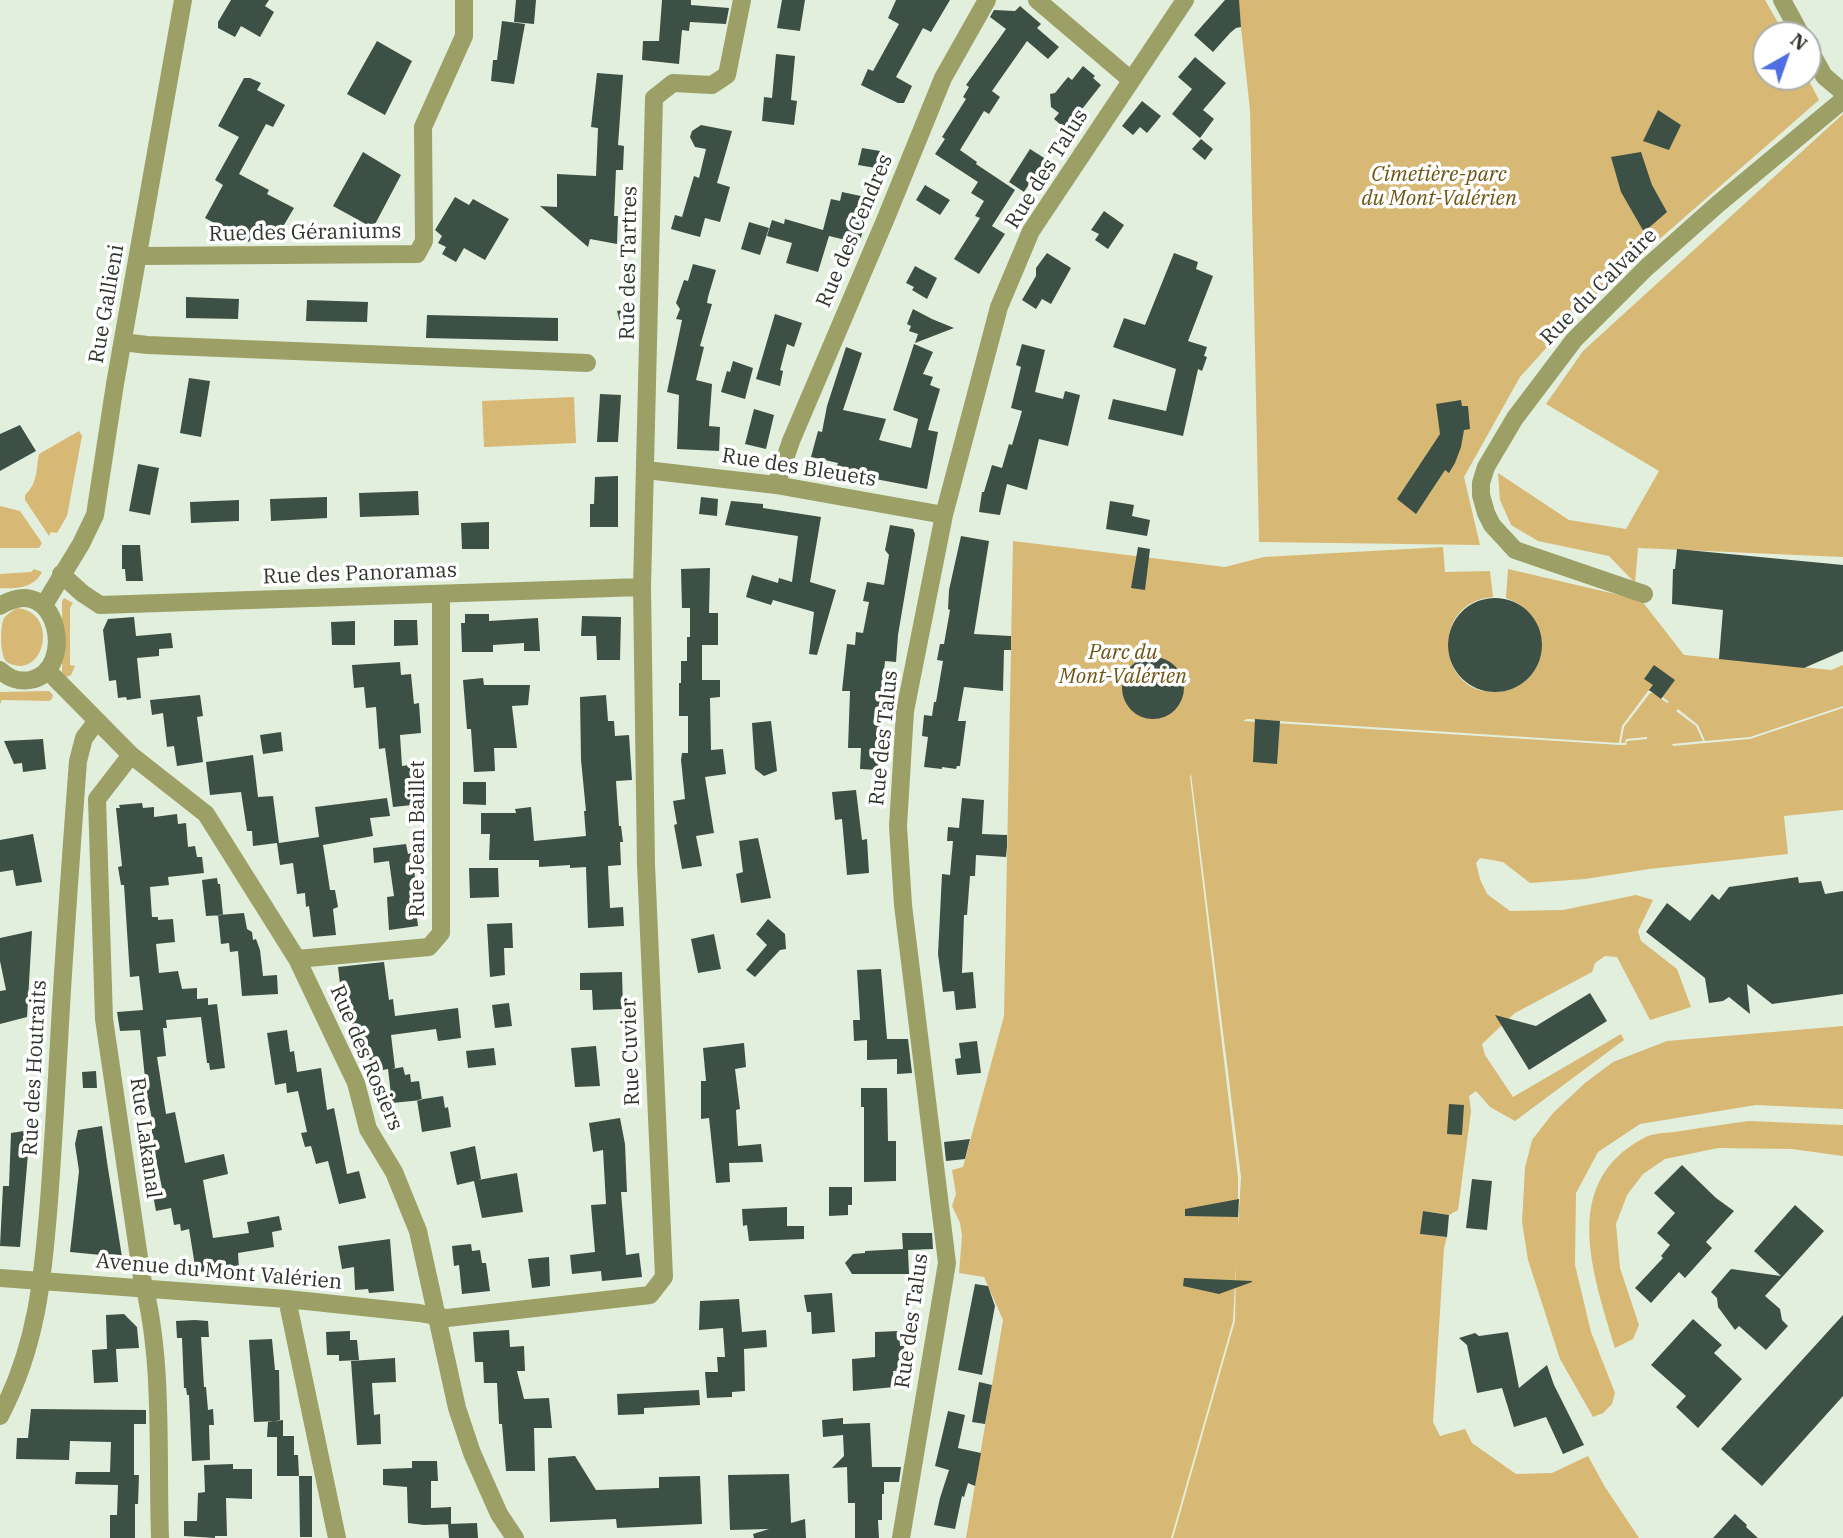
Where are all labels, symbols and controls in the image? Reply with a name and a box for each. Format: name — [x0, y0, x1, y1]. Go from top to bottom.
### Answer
north arrow — [1752, 21, 1822, 91]
text: N — [1786, 27, 1813, 55]
street label: Rue des Talus — [1000, 105, 1094, 233]
street label: Rue des Cendres — [811, 151, 899, 311]
park label: Cimetière-parc du Mont-Valérien — [1361, 162, 1517, 212]
street label: Rue des Tartres — [615, 186, 643, 340]
street label: Rue des Géraniums — [208, 219, 402, 247]
street label: Rue du Calvaire — [1535, 223, 1663, 351]
street label: Rue Gallieni — [84, 242, 130, 366]
street label: Rue des Bleuets — [720, 443, 878, 493]
street label: Rue des Panoramas — [262, 558, 458, 590]
park label: Parc du Mont-Valérien — [1059, 640, 1187, 690]
street label: Rue des Talus — [864, 669, 904, 807]
street label: Rue Jean Baillet — [405, 760, 431, 918]
street label: Rue des Houtraits — [18, 979, 52, 1157]
street label: Rue des Rosiers — [324, 981, 408, 1135]
street label: Rue Cuvier — [617, 998, 645, 1106]
street label: Rue Lakanal — [124, 1076, 166, 1200]
street label: Avenue du Mont Valérien — [95, 1249, 343, 1295]
street label: Rue des Talus — [890, 1252, 934, 1390]

